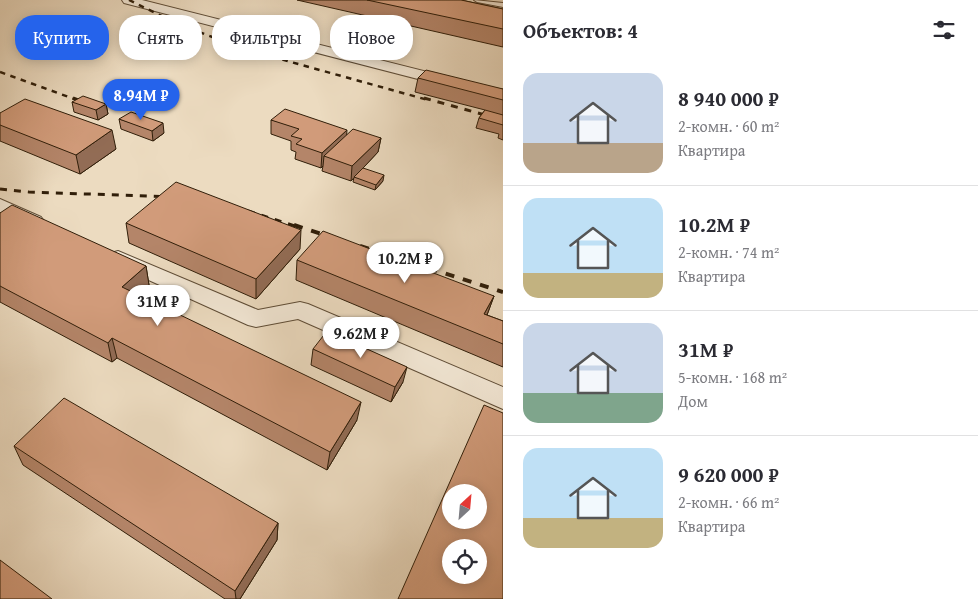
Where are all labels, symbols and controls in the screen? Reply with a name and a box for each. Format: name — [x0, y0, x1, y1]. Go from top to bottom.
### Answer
chip: Купить — [15, 15, 109, 60]
chip: Снять — [119, 15, 202, 60]
chip: Фильтры — [212, 15, 320, 60]
chip: Новое — [330, 15, 413, 60]
text: Объектов: 4 — [523, 15, 638, 46]
icon: filters — [930, 16, 958, 44]
pin: 8.94M ₽ — [95, 78, 187, 121]
text: 8.94M ₽ — [114, 83, 168, 107]
text: 8 940 000 ₽ — [678, 83, 779, 114]
icon: home — [563, 93, 623, 153]
text: 2-комн. · 60 m² — [678, 114, 779, 138]
text: Квартира — [678, 138, 745, 162]
text: 10.2M ₽ — [678, 209, 750, 240]
icon: home — [563, 218, 623, 278]
text: 2-комн. · 74 m² — [678, 240, 779, 264]
pin: 10.2M ₽ — [359, 242, 451, 284]
text: 10.2M ₽ — [378, 246, 432, 270]
text: Квартира — [678, 264, 745, 288]
pin: 31M ₽ — [123, 284, 193, 327]
text: 31M ₽ — [137, 289, 179, 313]
pin: 9.62M ₽ — [315, 316, 407, 359]
text: 9.62M ₽ — [334, 321, 388, 345]
text: 31M ₽ — [678, 334, 733, 365]
icon: home — [563, 343, 623, 403]
text: 5-комн. · 168 m² — [678, 365, 787, 389]
text: Дом — [678, 389, 708, 413]
text: 9 620 000 ₽ — [678, 459, 779, 490]
icon: home — [563, 468, 623, 528]
north arrow — [442, 484, 488, 529]
map controls — [442, 484, 487, 584]
text: 2-комн. · 66 m² — [678, 490, 779, 514]
text: Квартира — [678, 514, 745, 538]
button: locate — [442, 539, 487, 584]

